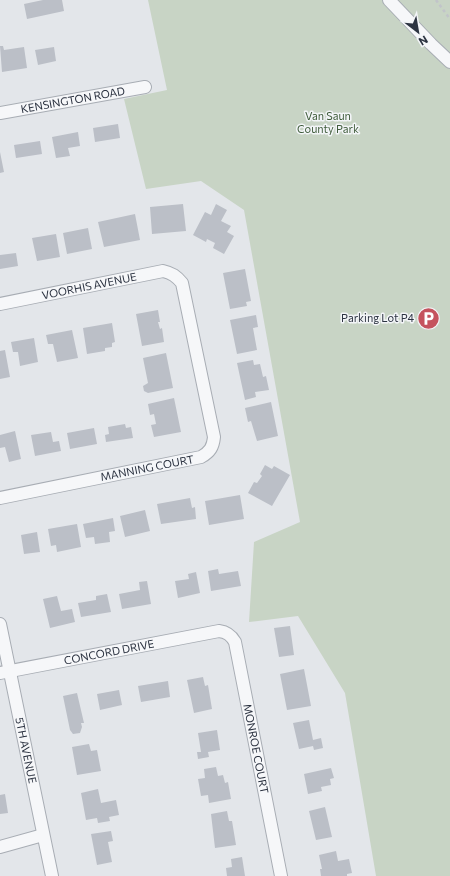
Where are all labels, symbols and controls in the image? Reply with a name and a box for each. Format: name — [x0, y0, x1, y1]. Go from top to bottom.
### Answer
north arrow — [398, 12, 438, 52]
text: N — [417, 33, 430, 49]
street label: KENSINGTON ROAD — [20, 84, 126, 115]
park label: Van Saun County Park — [297, 109, 359, 135]
street label: VOORHIS AVENUE — [41, 270, 138, 301]
parking icon: Parking Lot P4 — [416, 305, 442, 331]
place label: Parking Lot P4 — [341, 311, 414, 324]
street label: MANNING COURT — [99, 452, 195, 483]
street label: CONCORD DRIVE — [63, 637, 155, 667]
street label: MONROE COURT — [241, 703, 272, 795]
street label: 5TH AVENUE — [13, 716, 40, 784]

